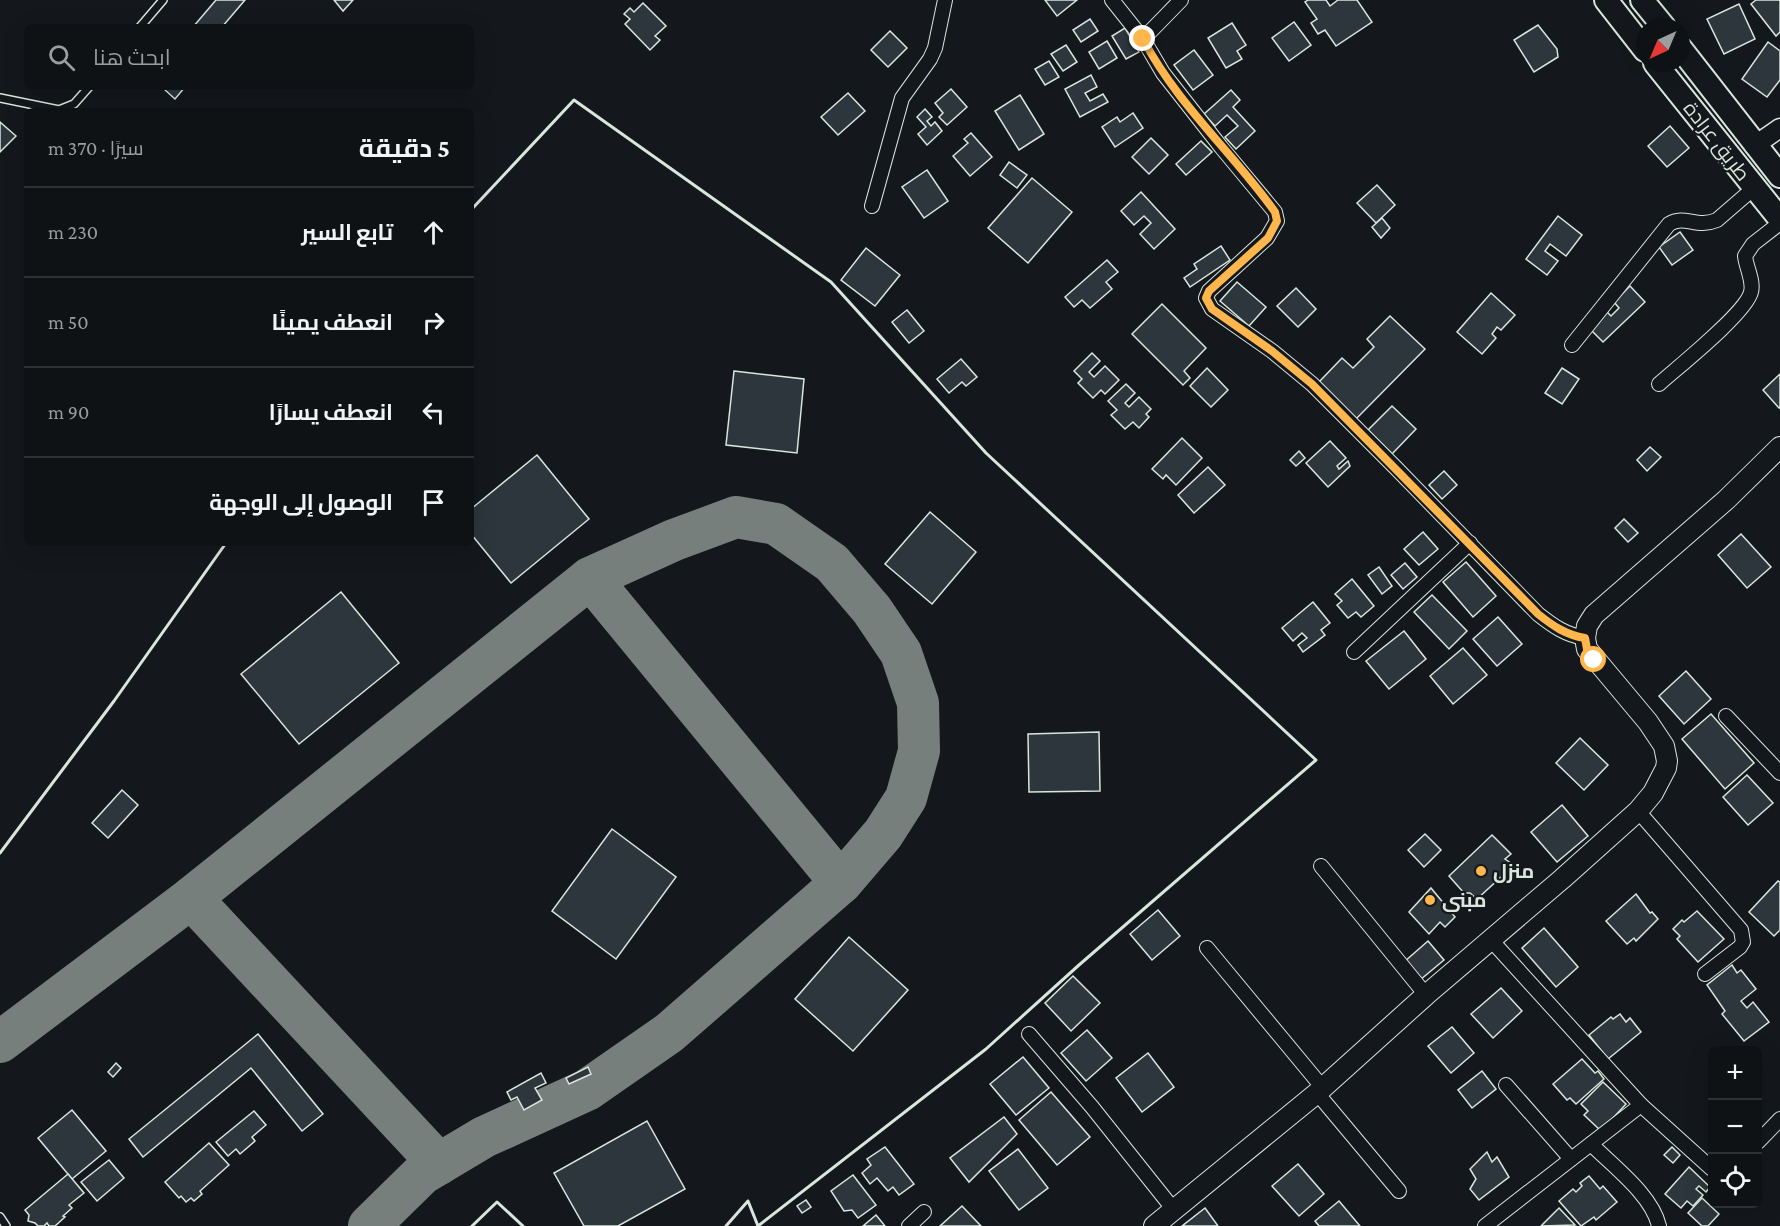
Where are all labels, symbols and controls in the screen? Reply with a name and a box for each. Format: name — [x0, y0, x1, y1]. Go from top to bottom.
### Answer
north arrow — [1636, 18, 1690, 72]
search box — [24, 24, 474, 90]
route end — [1129, 25, 1155, 51]
icon: search — [45, 41, 78, 74]
text: ابحث هنا — [93, 45, 171, 70]
street label: طريق عرادة — [1678, 97, 1755, 186]
text: 5 دقيقة — [359, 134, 450, 163]
text: سيرًا · 370 m — [48, 137, 143, 159]
icon: ahead — [417, 216, 450, 249]
text: تابع السير — [301, 220, 393, 245]
text: 230 m — [48, 221, 98, 243]
icon: right — [417, 306, 450, 339]
text: انعطف يمينًا — [271, 310, 393, 335]
text: 50 m — [48, 311, 89, 333]
icon: left — [417, 396, 450, 429]
text: انعطف يسارًا — [269, 400, 393, 425]
text: 90 m — [48, 401, 89, 423]
icon: arrive — [417, 486, 450, 519]
text: الوصول إلى الوجهة — [209, 490, 393, 515]
route start — [1580, 646, 1606, 672]
place label: منزل — [1493, 860, 1534, 883]
marker: منزل — [1474, 864, 1488, 878]
place label: مبنى — [1442, 889, 1486, 912]
marker: مبنى — [1423, 893, 1437, 907]
map controls — [1708, 1046, 1762, 1208]
button: + — [1708, 1046, 1762, 1100]
button: − — [1708, 1100, 1762, 1154]
button: locate — [1708, 1154, 1762, 1208]

